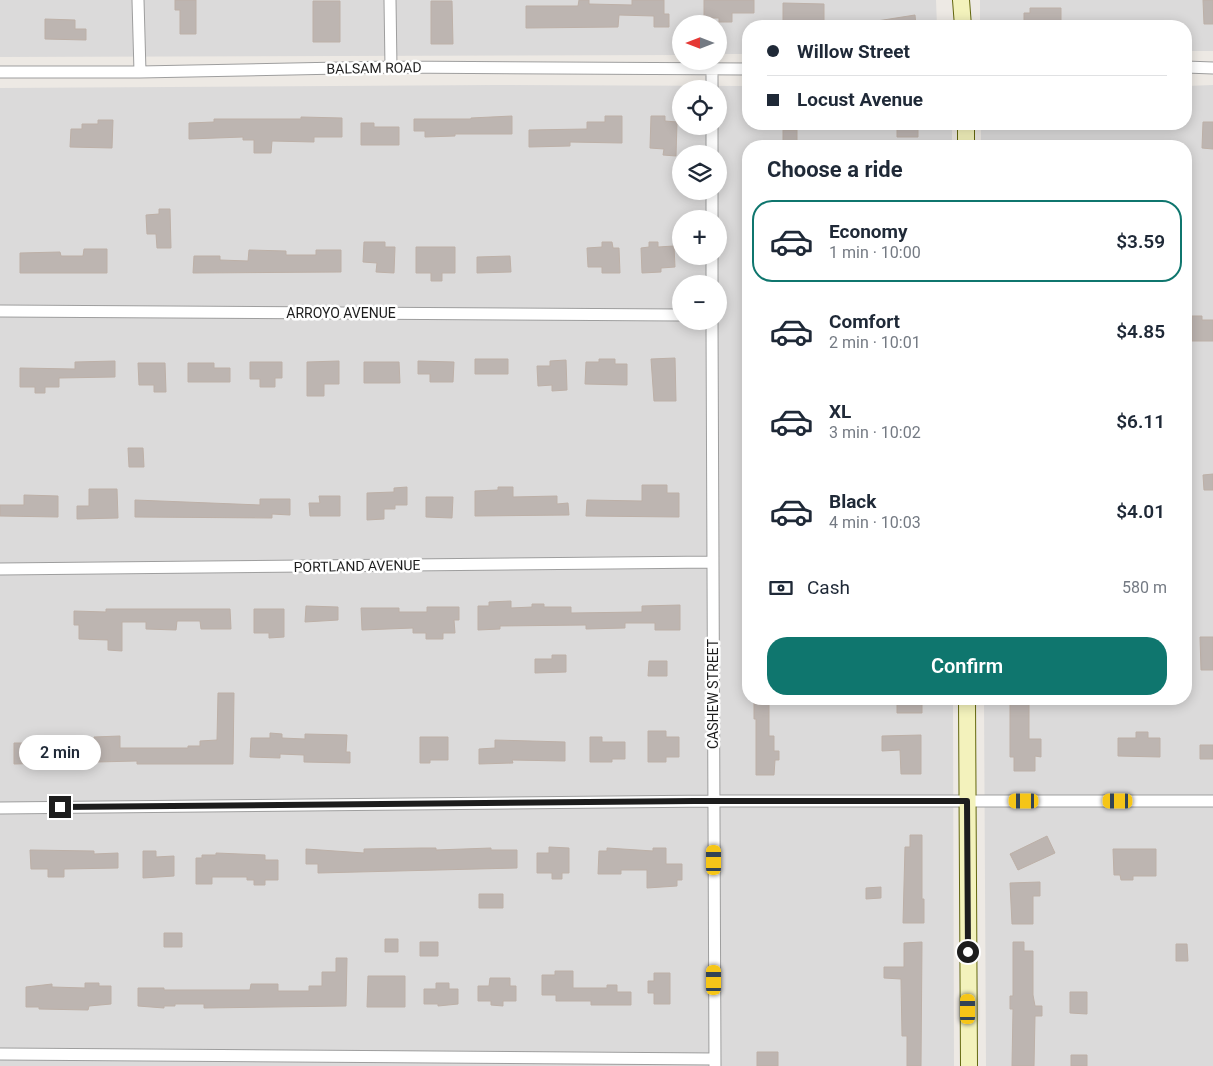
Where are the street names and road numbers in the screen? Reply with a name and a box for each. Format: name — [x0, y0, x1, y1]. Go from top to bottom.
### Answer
street label: BALSAM ROAD — [326, 59, 422, 77]
street label: ARROYO AVENUE — [286, 305, 396, 321]
street label: PORTLAND AVENUE — [293, 557, 421, 575]
street label: CASHEW STREET — [705, 638, 721, 749]

